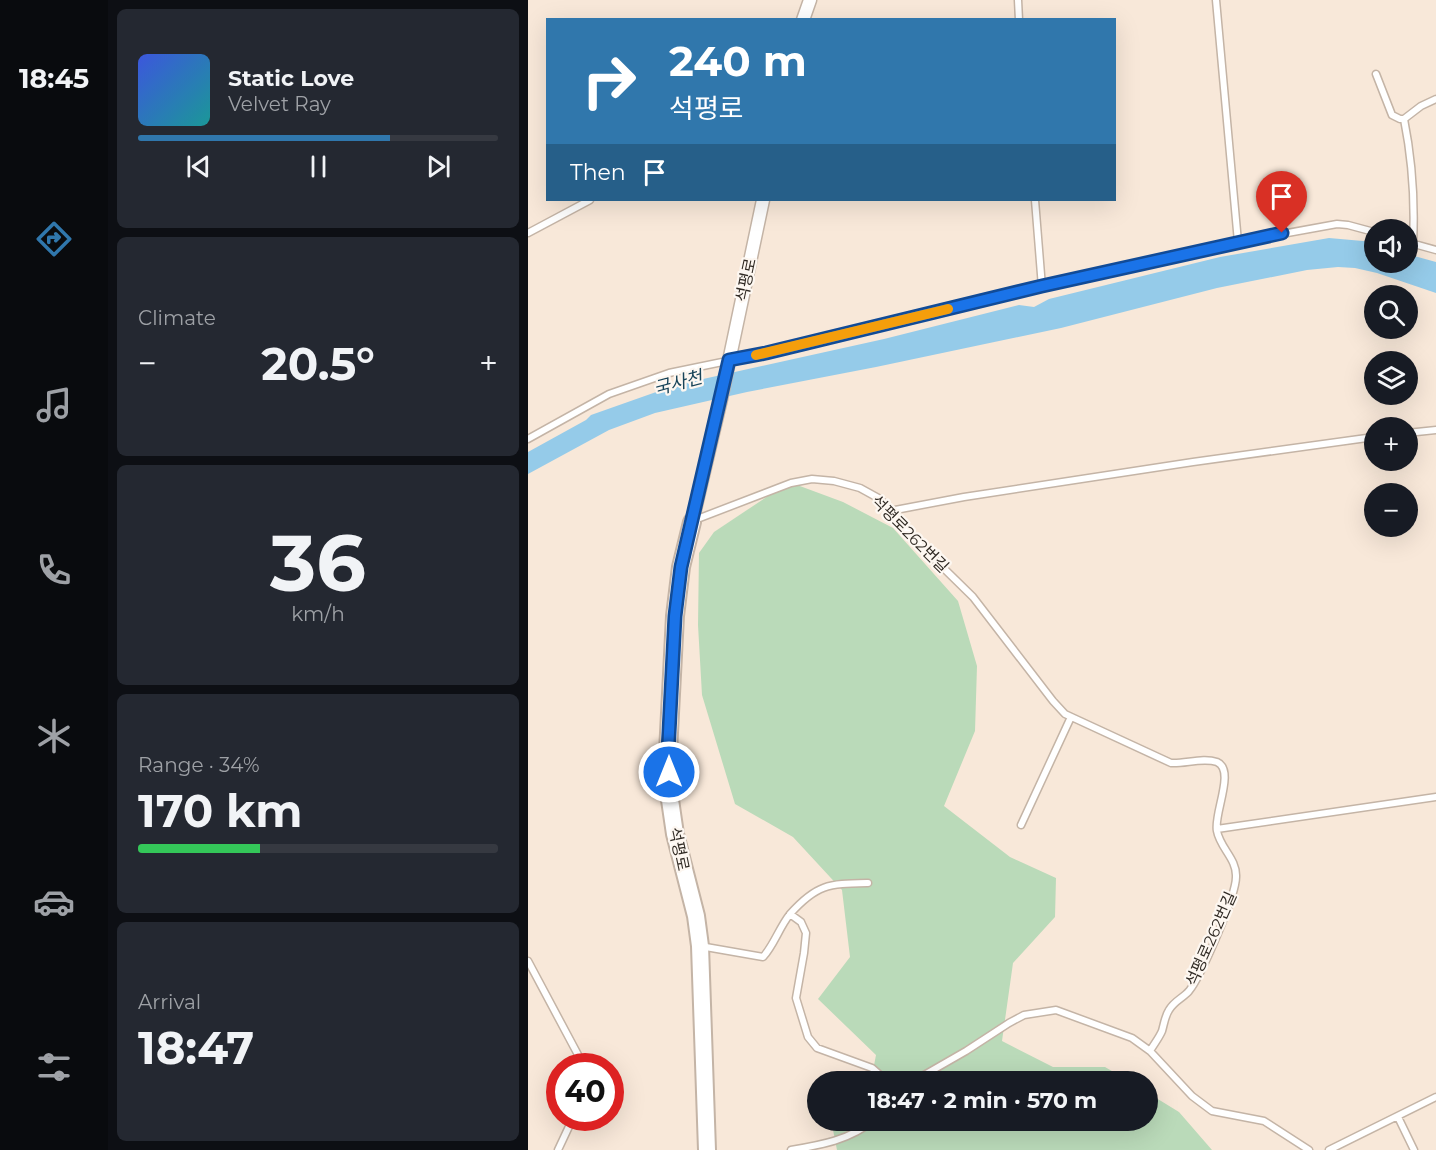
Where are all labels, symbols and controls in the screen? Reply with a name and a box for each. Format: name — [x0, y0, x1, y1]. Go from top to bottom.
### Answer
text: 240 m — [669, 35, 807, 87]
icon: right — [570, 42, 648, 120]
text: 18:45 — [19, 62, 89, 95]
text: Static Love — [228, 65, 354, 92]
text: Velvet Ray — [228, 92, 331, 116]
text: 석평로 — [669, 92, 744, 125]
icon: previous — [182, 150, 215, 183]
icon: pause — [302, 150, 335, 183]
icon: next — [422, 150, 455, 183]
icon: arrive — [638, 156, 671, 189]
text: Then — [570, 159, 626, 186]
pin — [1256, 171, 1307, 233]
icon: arrive — [1265, 180, 1298, 213]
icon: directions — [33, 218, 75, 260]
map controls — [1364, 219, 1418, 537]
button: sound — [1364, 219, 1418, 273]
street label: 석평로 — [732, 256, 760, 304]
button: search — [1364, 285, 1418, 339]
text: Climate — [138, 306, 216, 330]
text: 20.5° — [261, 336, 375, 391]
text: − — [138, 343, 157, 383]
text: + — [479, 343, 498, 383]
button: layers — [1364, 351, 1418, 405]
water label: 국사천 — [651, 365, 707, 400]
icon: music — [33, 384, 75, 426]
button: + — [1364, 417, 1418, 471]
button: − — [1364, 483, 1418, 537]
street label: 석평로262번길 — [867, 491, 953, 577]
text: 36 — [270, 515, 366, 611]
icon: phone — [33, 549, 75, 591]
text: km/h — [291, 602, 345, 626]
icon: climate — [33, 715, 75, 757]
position arrow — [637, 740, 701, 804]
text: Range · 34% — [138, 753, 259, 777]
text: 170 km — [138, 783, 302, 838]
street label: 석평로 — [665, 825, 693, 873]
icon: car — [33, 881, 75, 923]
street label: 석평로262번길 — [1182, 889, 1240, 989]
text: Arrival — [138, 990, 201, 1014]
text: 18:47 — [138, 1020, 254, 1075]
icon: filters — [33, 1046, 75, 1088]
speed limit sign: 40 — [546, 1053, 624, 1131]
text: 18:47 · 2 min · 570 m — [868, 1087, 1097, 1114]

